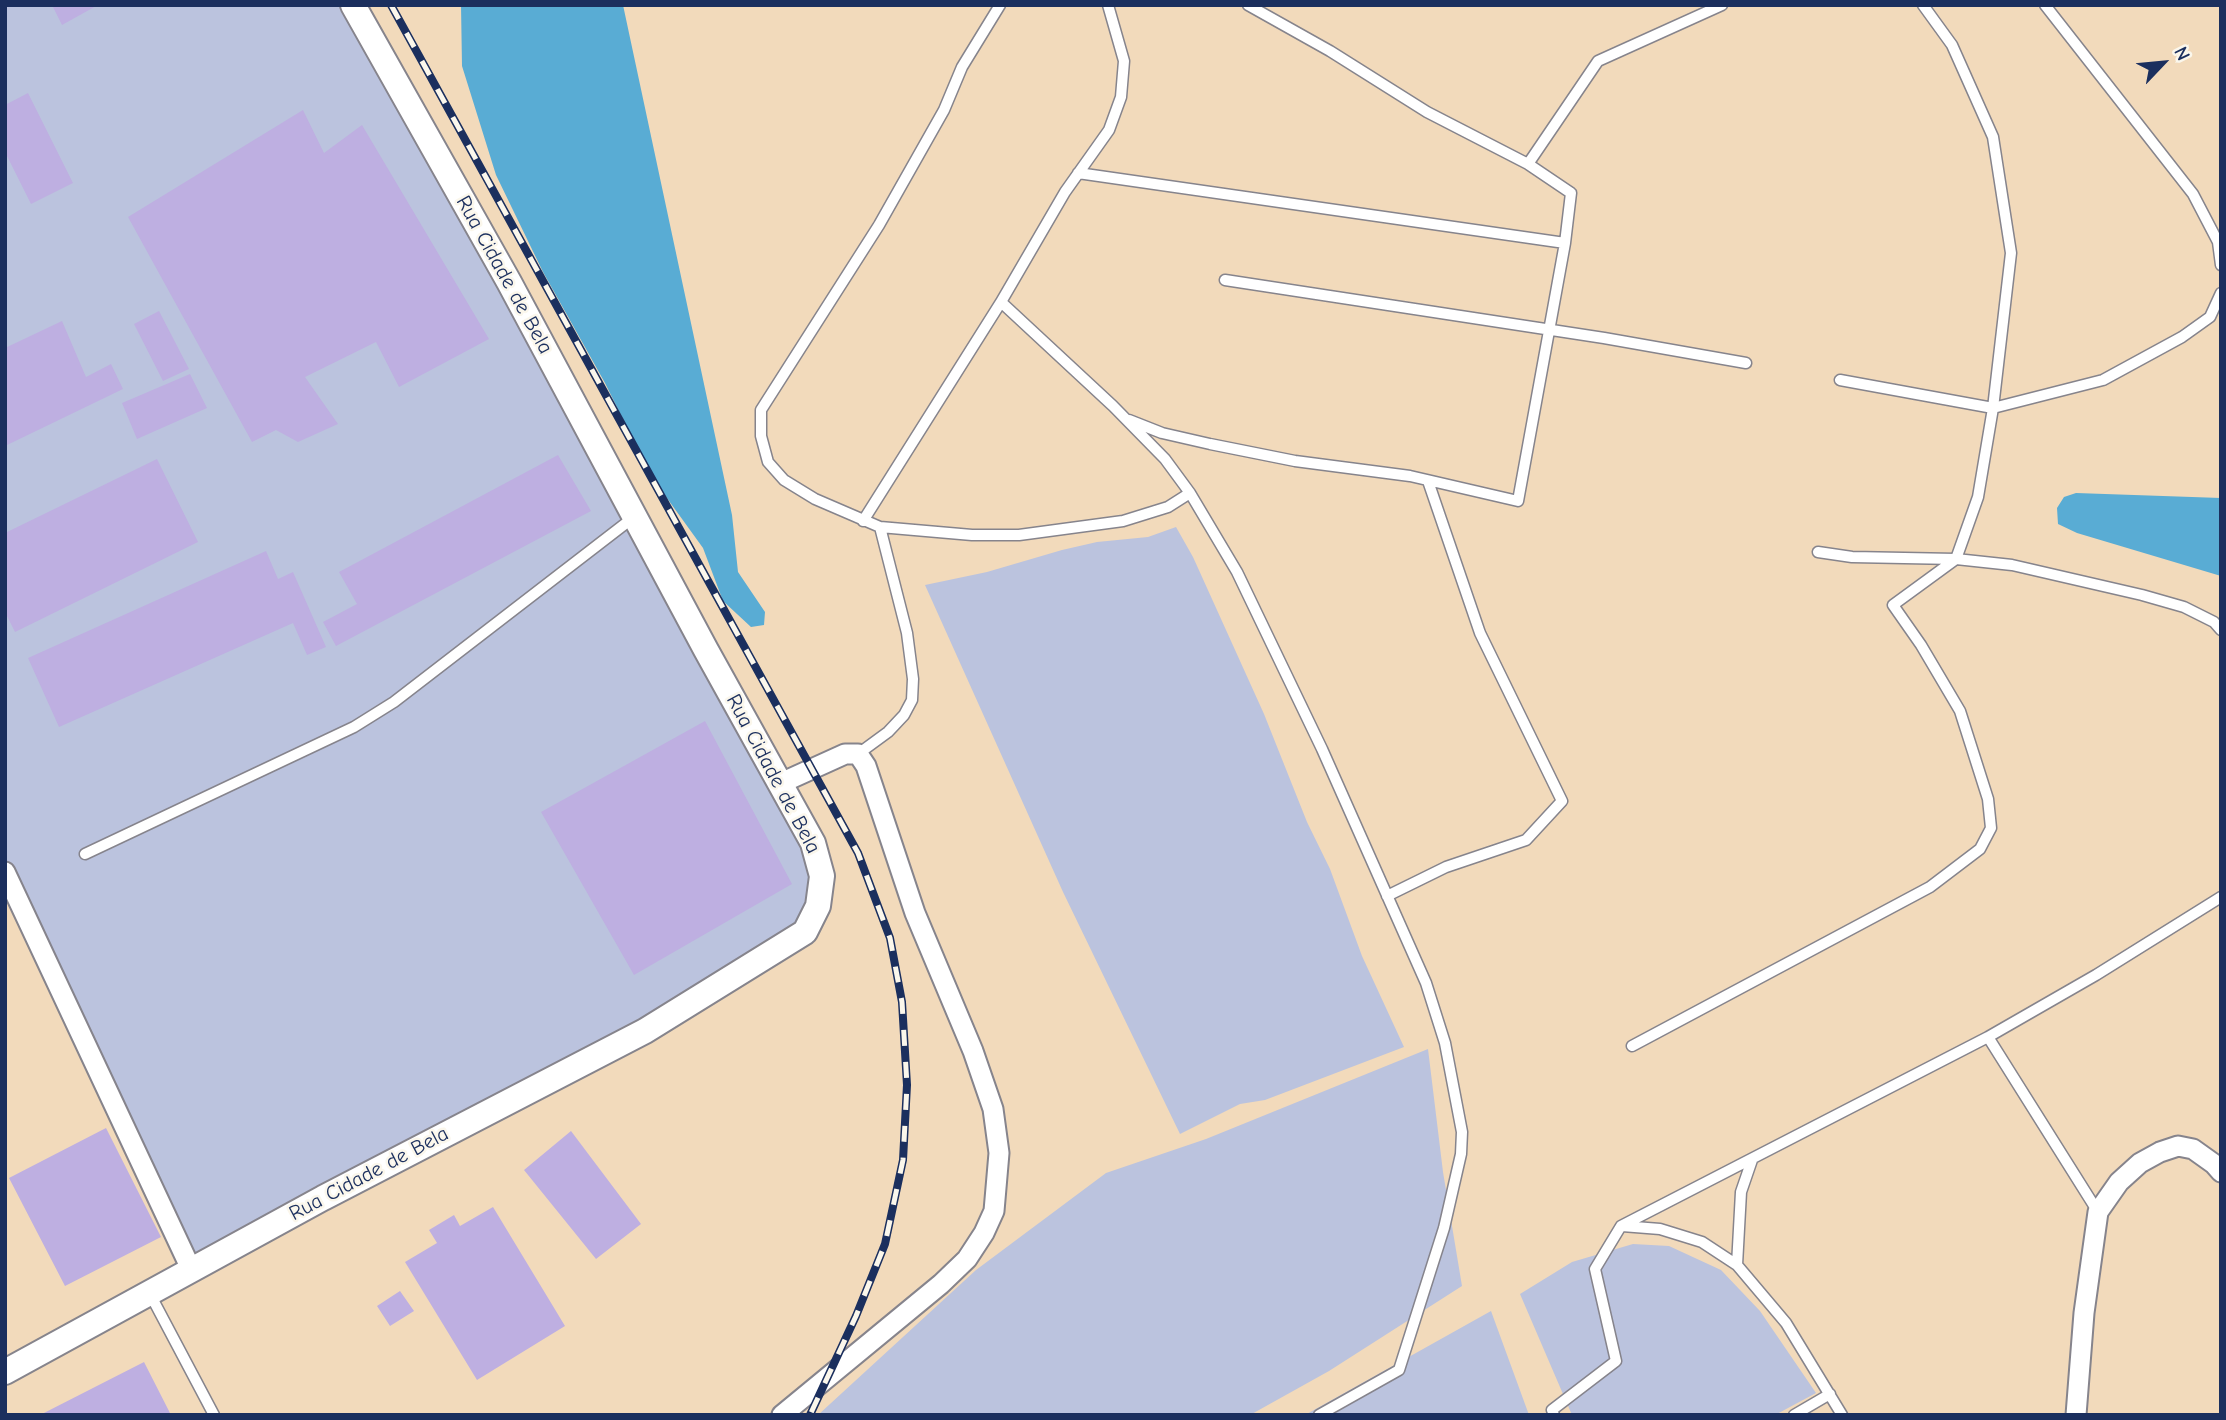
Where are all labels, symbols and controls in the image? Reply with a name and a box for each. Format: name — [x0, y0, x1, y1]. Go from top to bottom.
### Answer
north arrow — [2128, 28, 2198, 98]
text: N — [2169, 43, 2194, 64]
street label: Rua Cidade de Bela — [450, 191, 558, 359]
street label: Rua Cidade de Bela — [720, 690, 826, 858]
street label: Rua Cidade de Bela — [285, 1121, 453, 1227]

